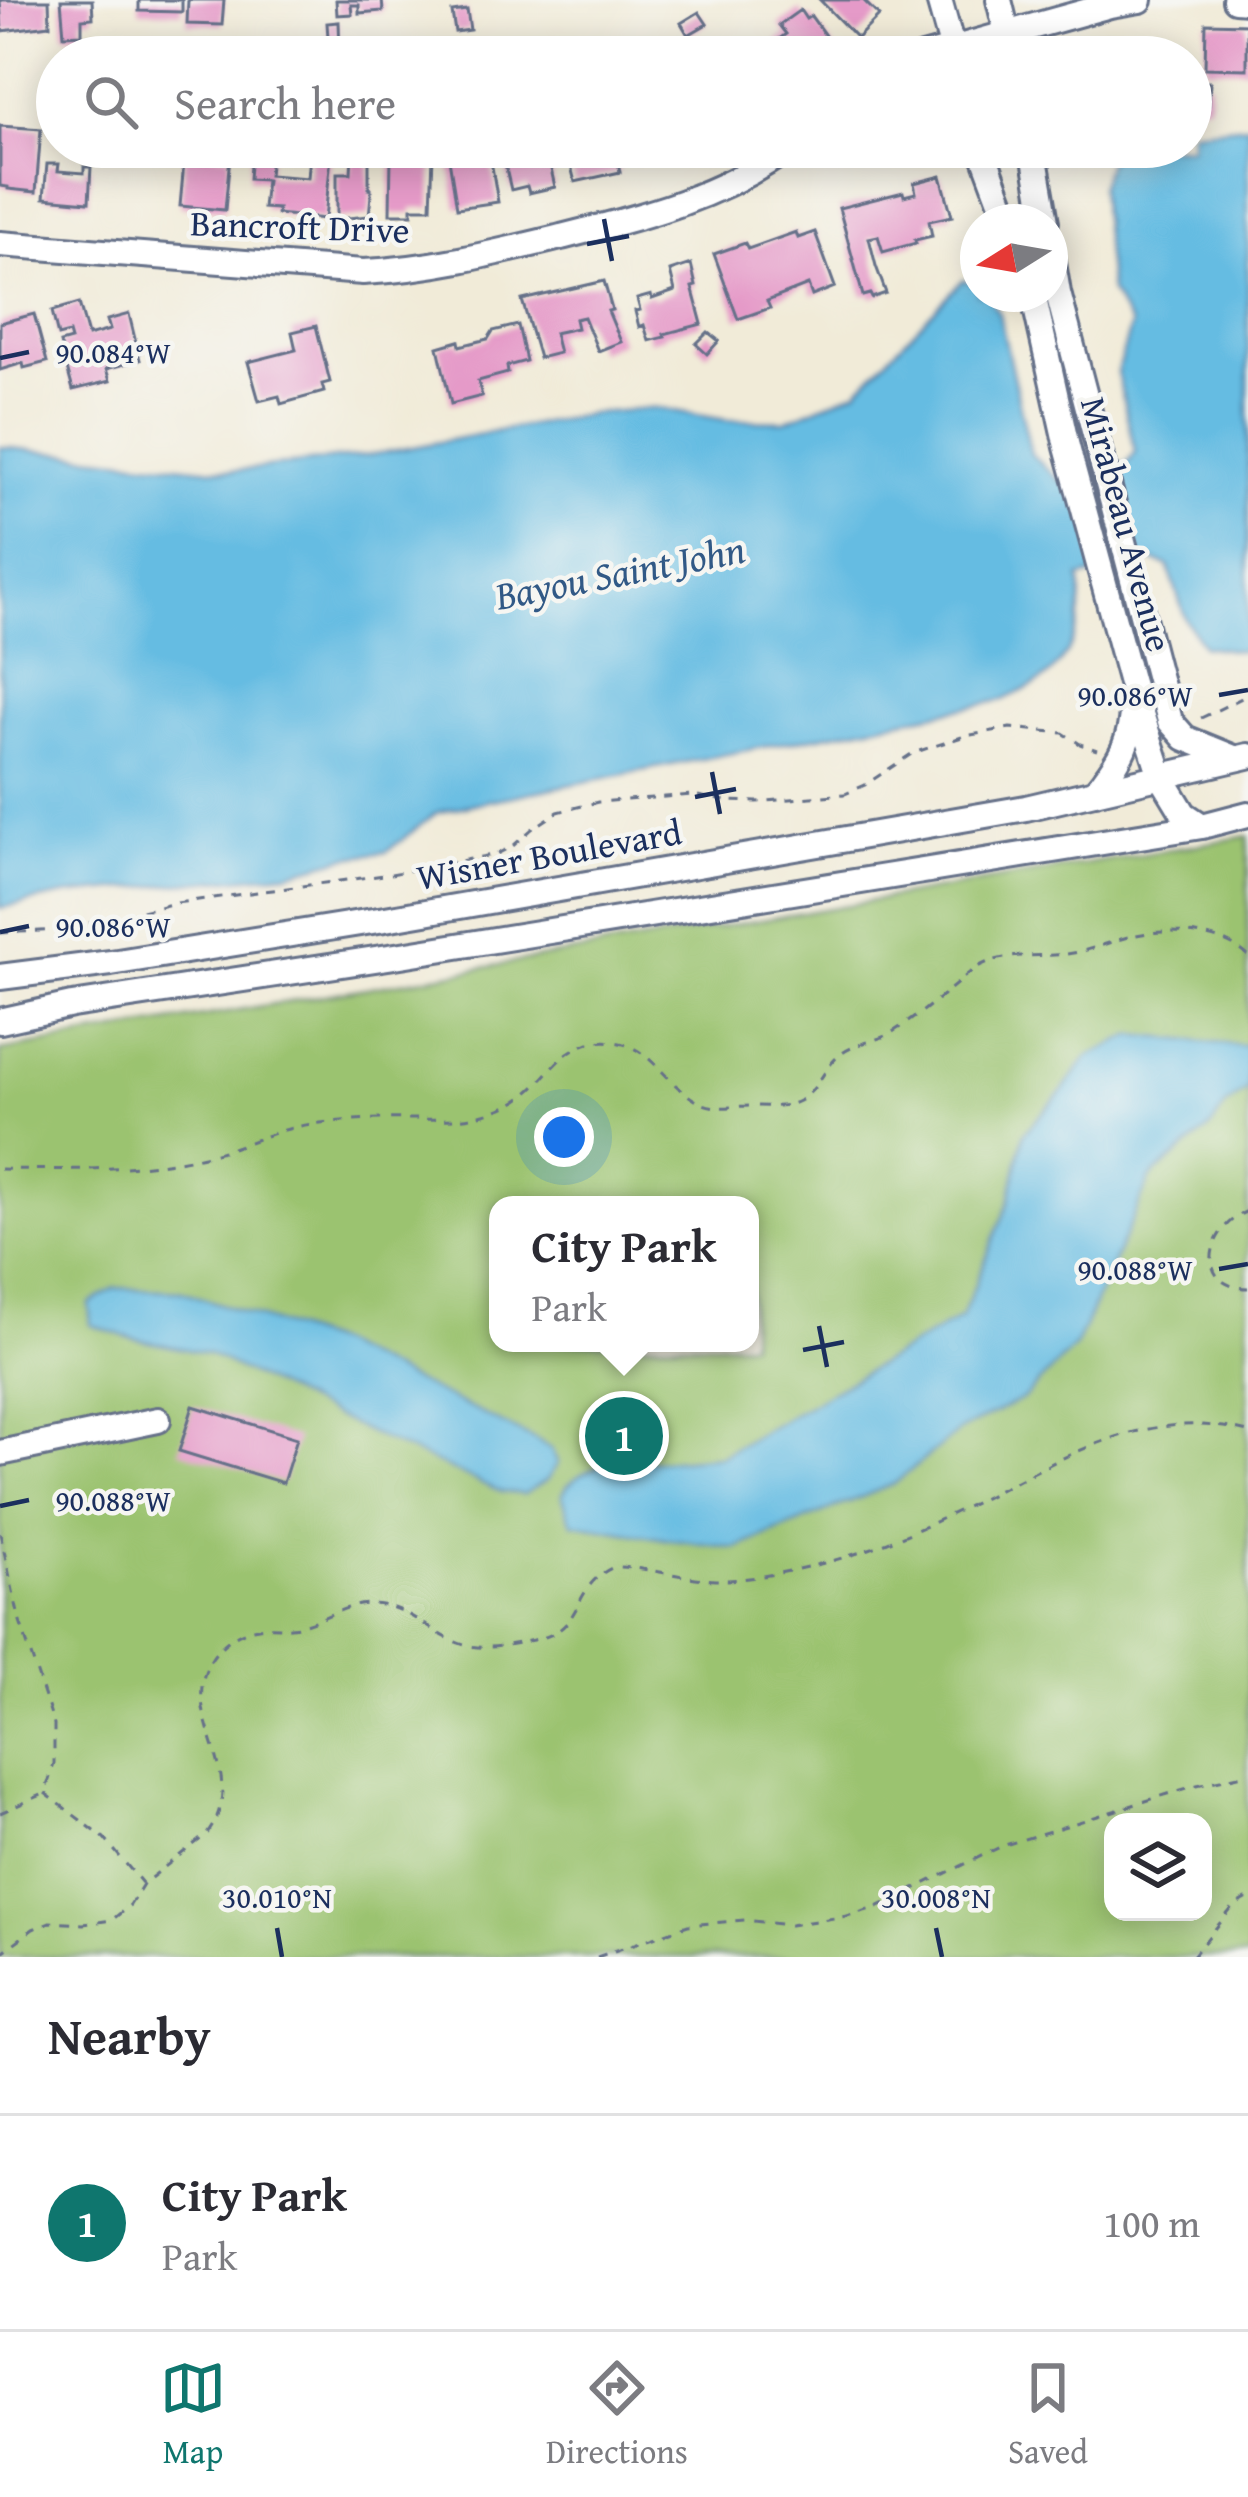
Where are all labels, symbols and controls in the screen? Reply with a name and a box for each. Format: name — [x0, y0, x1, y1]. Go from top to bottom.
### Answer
search box — [36, 36, 1212, 168]
icon: search — [78, 69, 144, 135]
text: Search here — [174, 70, 396, 135]
street label: Bancroft Drive — [190, 195, 410, 256]
north arrow — [960, 204, 1068, 312]
text: 90.084°W — [55, 330, 171, 374]
street label: Mirabeau Avenue — [1068, 391, 1187, 657]
water label: Bayou Saint John — [489, 519, 750, 624]
text: 90.086°W — [1077, 673, 1193, 717]
street label: Wisner Boulevard — [412, 804, 686, 903]
text: 90.086°W — [55, 904, 171, 948]
your location — [534, 1107, 594, 1167]
popup — [489, 1196, 759, 1352]
text: City Park — [532, 1213, 716, 1278]
text: 90.088°W — [1077, 1247, 1193, 1291]
text: Park — [532, 1278, 607, 1335]
pin: 1 — [585, 1391, 663, 1481]
text: 90.088°W — [55, 1478, 171, 1522]
map controls — [1104, 1813, 1212, 1921]
button: layers — [1104, 1813, 1212, 1921]
text: 30.010°N — [222, 1875, 332, 1919]
text: 30.008°N — [881, 1875, 991, 1919]
text: Nearby — [48, 1998, 211, 2073]
text: City Park — [162, 2162, 347, 2227]
text: 1 — [77, 2194, 97, 2251]
text: 100 m — [1103, 2194, 1200, 2251]
text: Park — [162, 2227, 237, 2284]
tab: Map — [160, 2355, 226, 2475]
tab: Directions — [546, 2355, 688, 2475]
tab: Saved — [1008, 2355, 1088, 2475]

